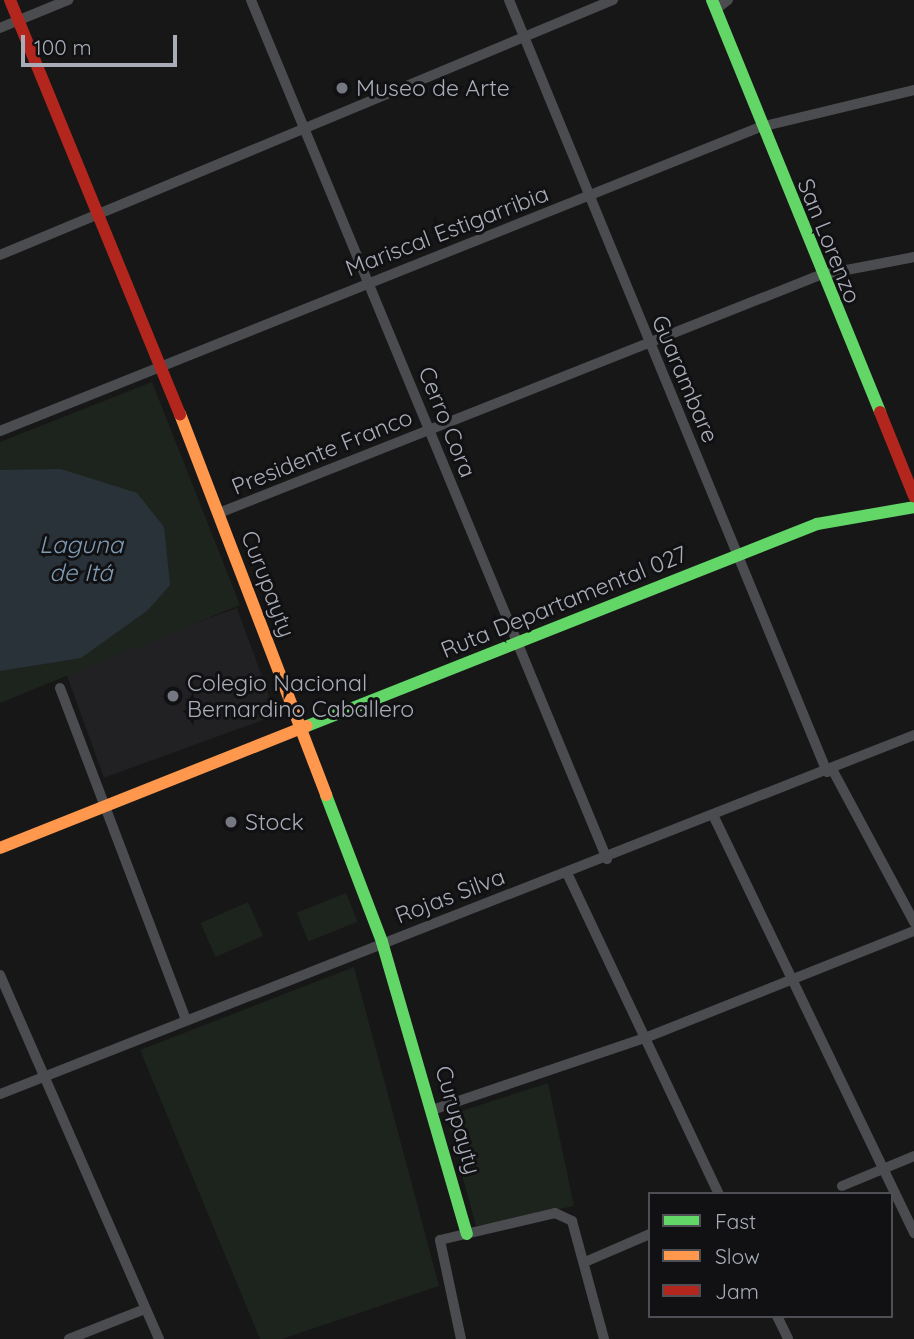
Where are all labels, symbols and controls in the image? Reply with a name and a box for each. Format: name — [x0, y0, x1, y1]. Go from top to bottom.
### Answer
scale bar — [24, 21, 180, 65]
text: 100 m — [34, 34, 92, 60]
place label: Museo de Arte — [356, 74, 510, 102]
marker: Museo de Arte — [334, 80, 350, 96]
street label: San Lorenzo — [792, 175, 866, 307]
street label: Mariscal Estigarribia — [342, 180, 552, 282]
street label: Guarambare — [646, 311, 724, 447]
street label: Cerro Cora — [412, 363, 482, 481]
street label: Presidente Franco — [228, 403, 416, 501]
street label: Curupayty — [235, 527, 301, 641]
water label: Laguna de Itá — [39, 531, 123, 587]
street label: Ruta Departamental 027 — [437, 540, 691, 664]
place label: Colegio Nacional Bernardino Caballero — [187, 669, 414, 723]
marker: Colegio Nacional Bernardino Caballero — [165, 688, 181, 704]
place label: Stock — [245, 808, 304, 836]
marker: Stock — [223, 814, 239, 830]
street label: Rojas Silva — [391, 863, 509, 929]
street label: Curupayty — [429, 1062, 487, 1178]
legend — [648, 1192, 893, 1318]
text: Fast — [715, 1208, 756, 1234]
text: Slow — [715, 1243, 760, 1269]
text: Jam — [715, 1278, 759, 1304]

